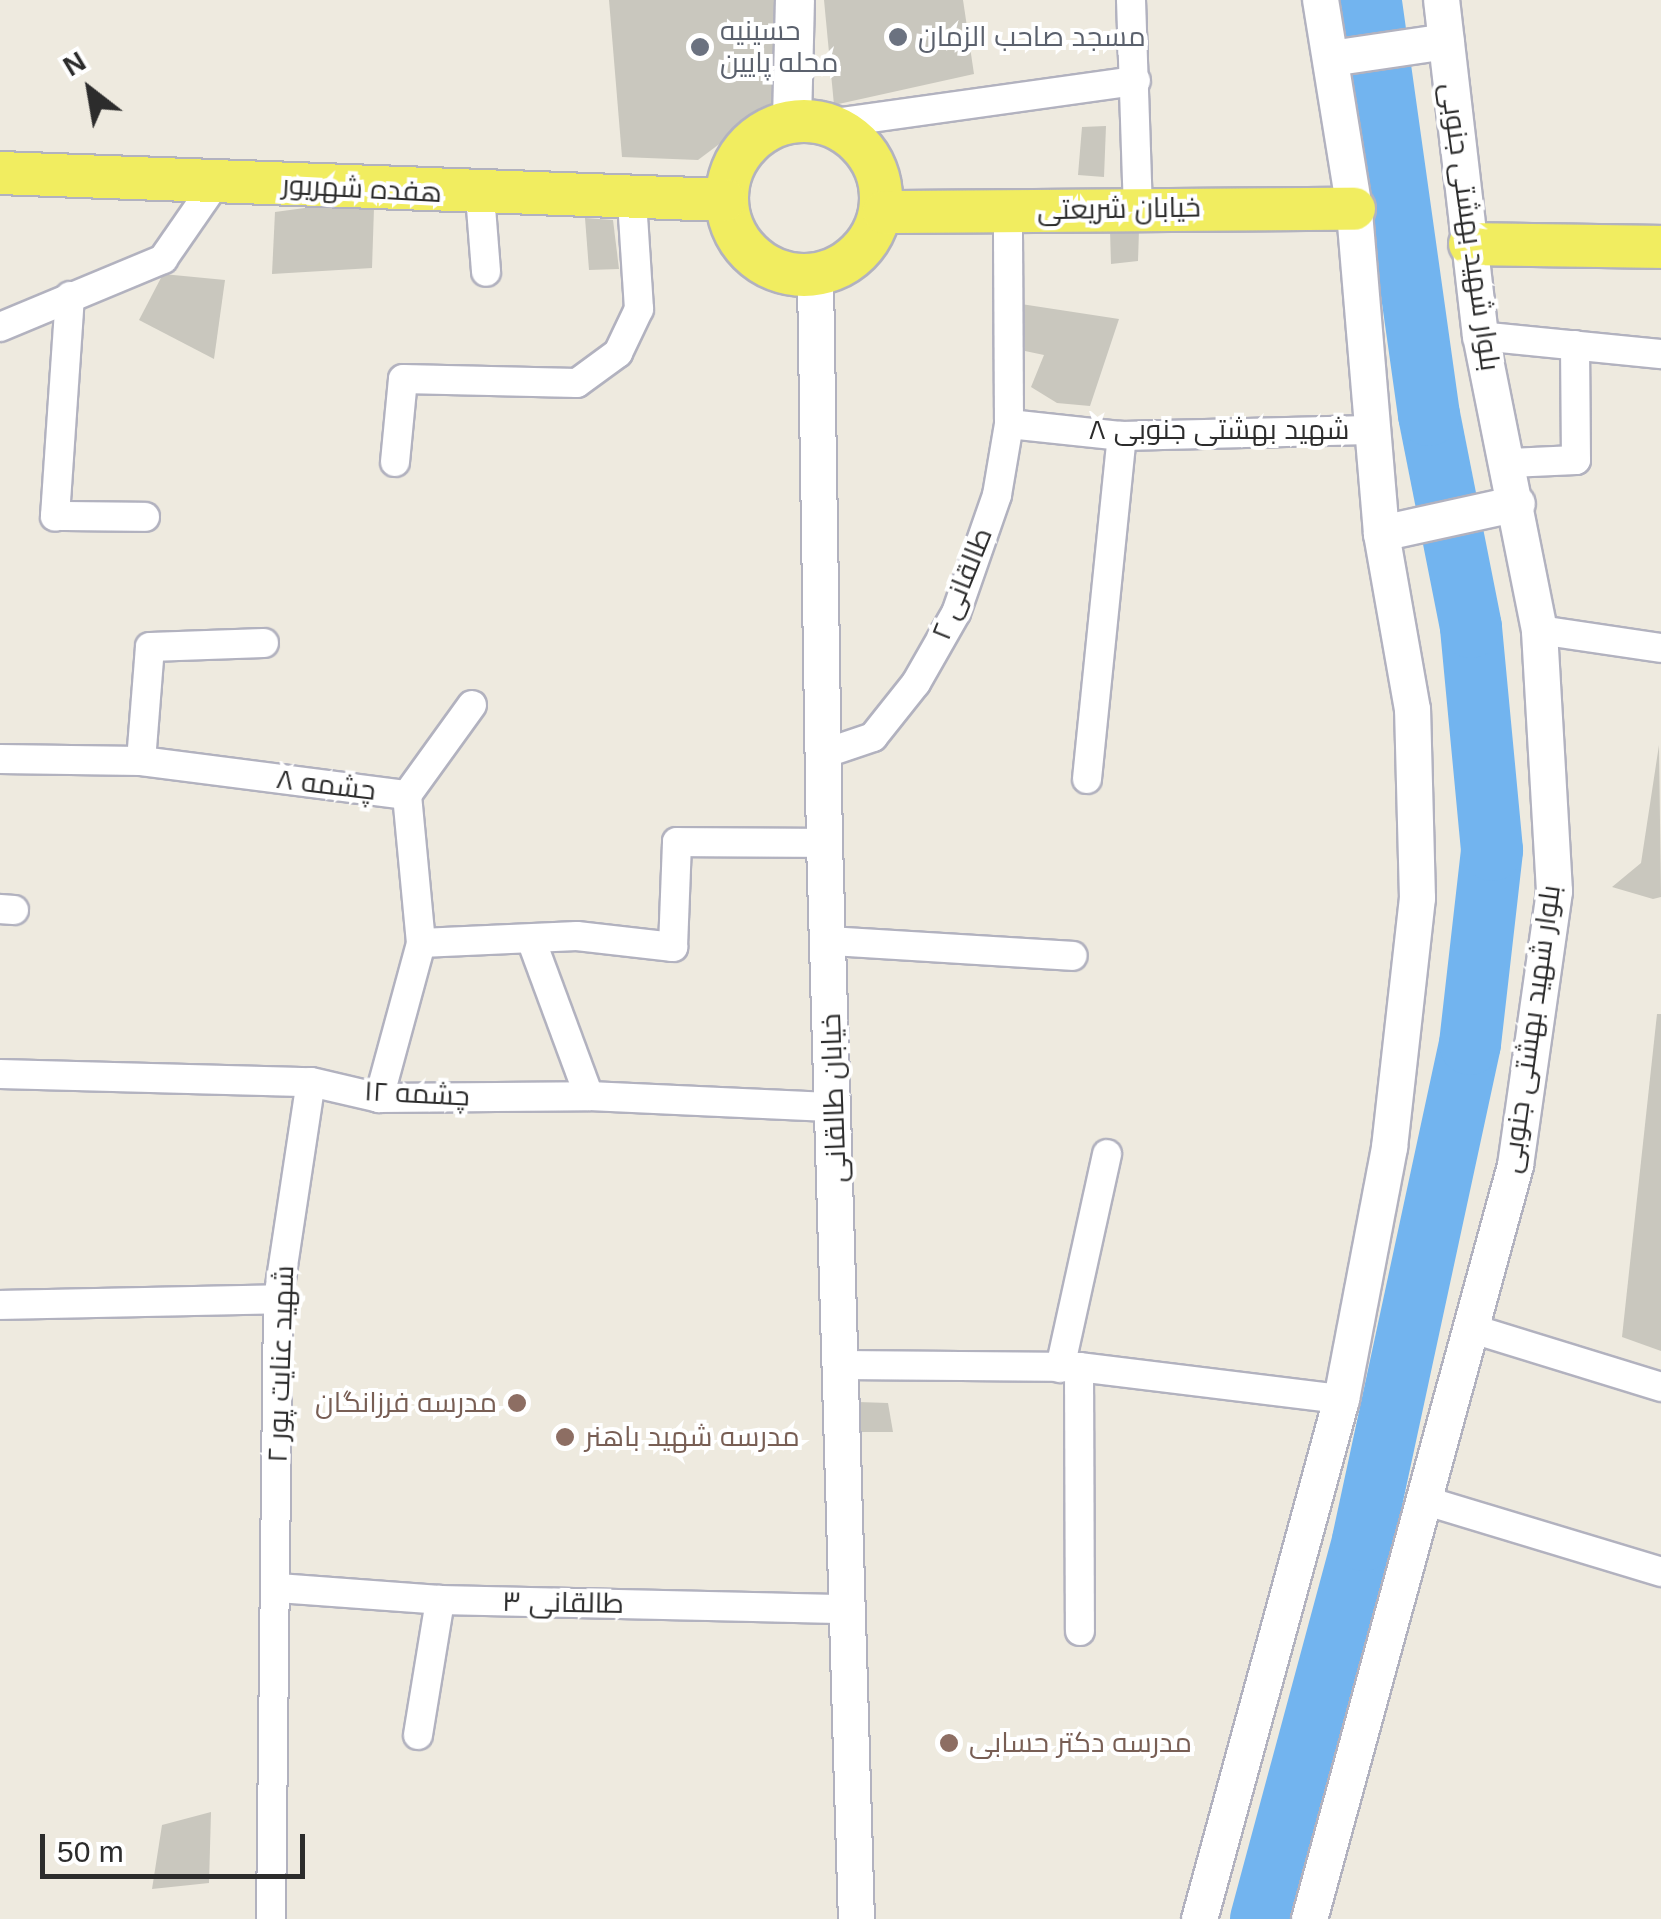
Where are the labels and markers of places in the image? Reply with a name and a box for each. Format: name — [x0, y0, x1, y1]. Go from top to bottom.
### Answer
place label: حسینیه محله پایین — [720, 14, 838, 80]
place label: مسجد صاحب الزمان — [918, 20, 1146, 54]
marker: مسجد صاحب الزمان — [887, 26, 909, 48]
marker: حسینیه محله پایین — [689, 36, 711, 58]
place label: مدرسه فرزانگان — [315, 1386, 497, 1420]
marker: مدرسه فرزانگان — [506, 1392, 528, 1414]
place label: مدرسه شهید باهنر — [585, 1420, 800, 1454]
marker: مدرسه شهید باهنر — [554, 1426, 576, 1448]
place label: مدرسه دکتر حسابی — [969, 1726, 1192, 1760]
marker: مدرسه دکتر حسابی — [938, 1732, 960, 1754]

